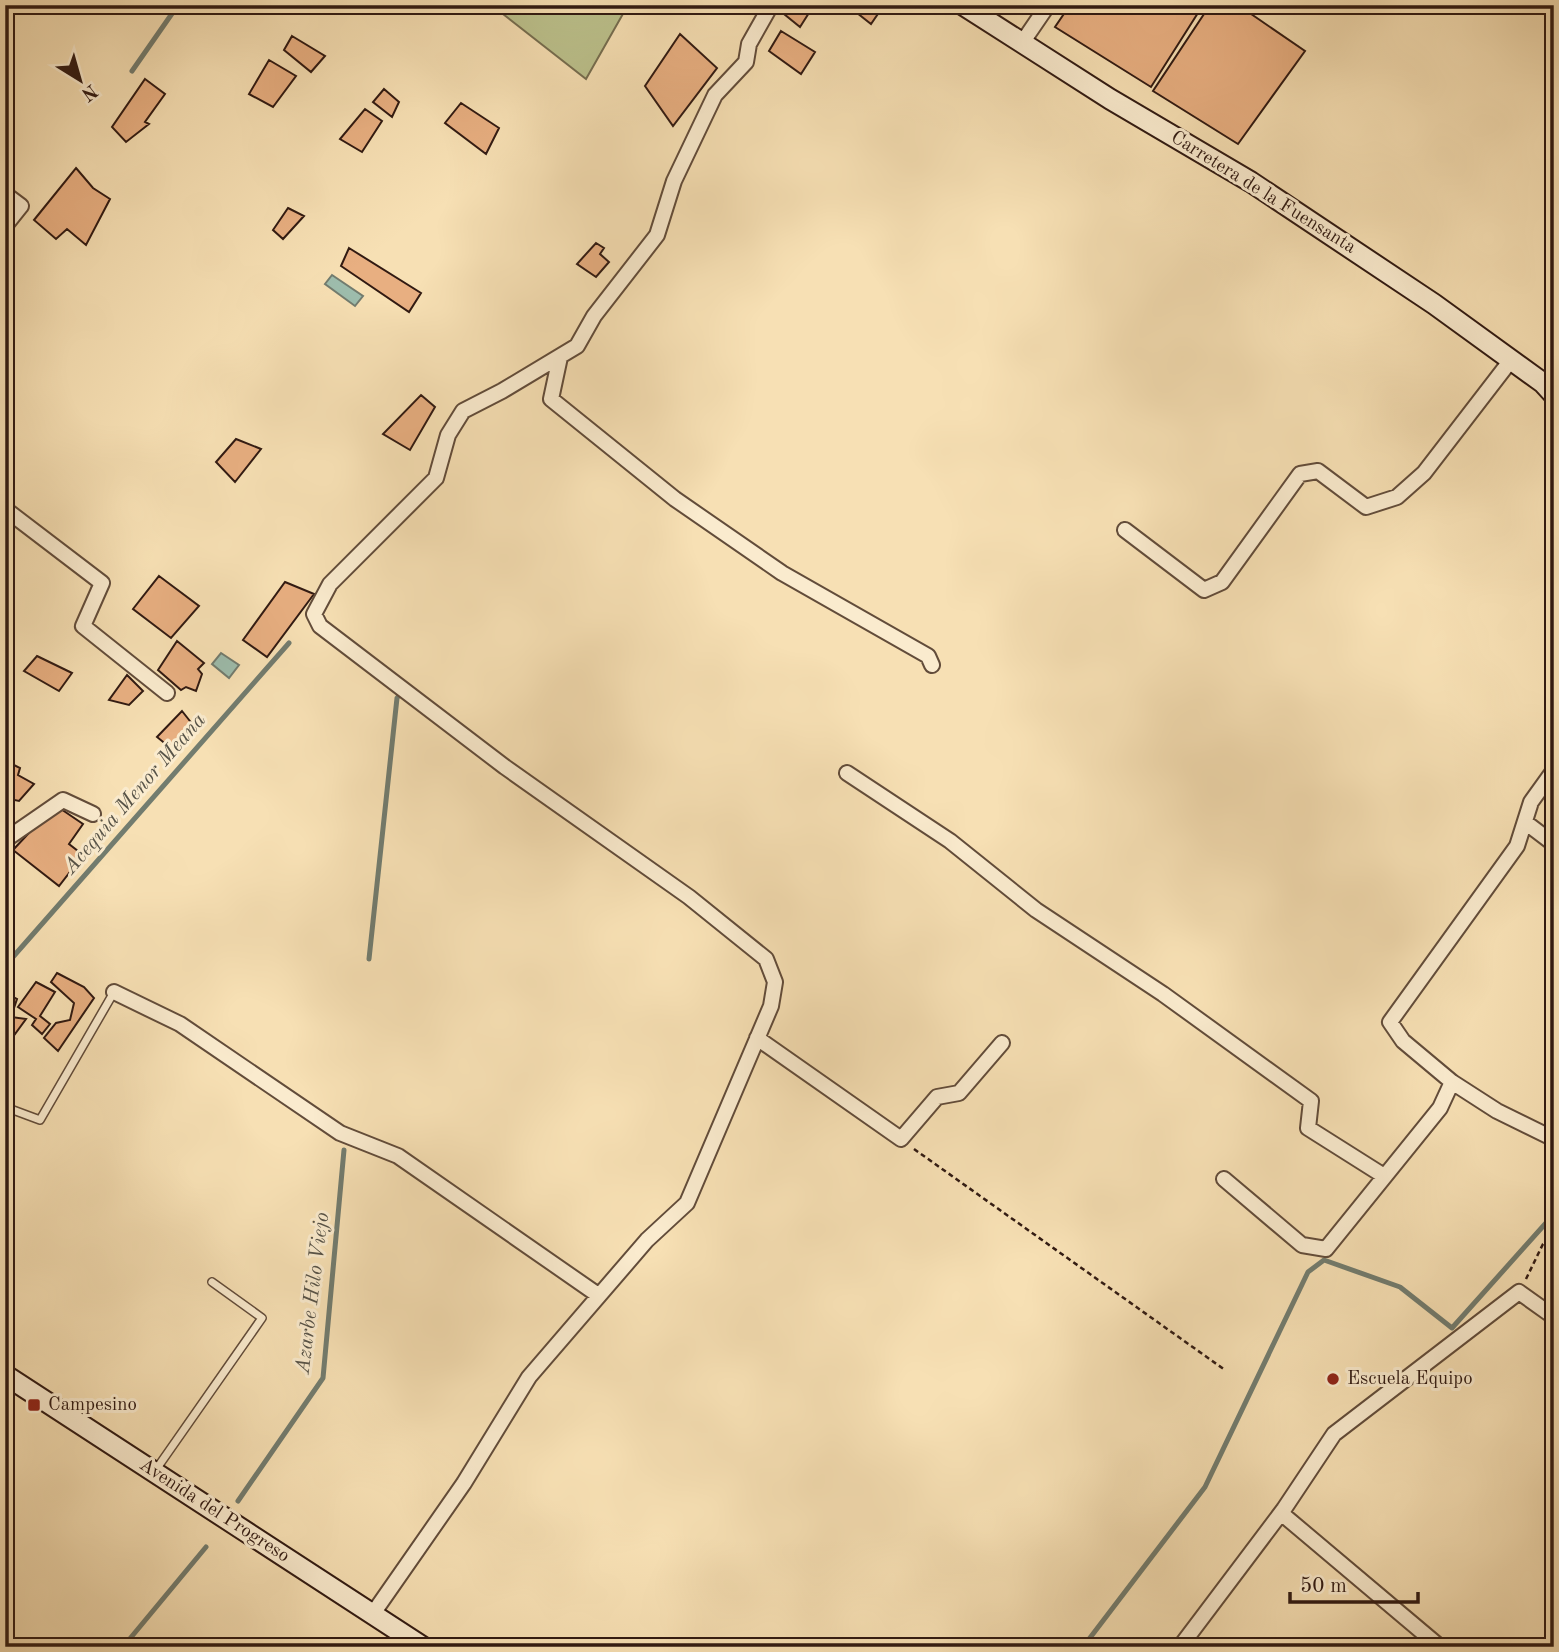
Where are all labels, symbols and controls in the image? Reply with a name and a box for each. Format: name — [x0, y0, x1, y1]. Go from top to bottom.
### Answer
north arrow — [46, 46, 116, 116]
text: N — [77, 80, 100, 104]
street label: Carretera de la Fuensanta — [1167, 128, 1359, 258]
water label: Acequia Menor Meana — [59, 710, 210, 879]
water label: Azarbe Hilo Viejo — [293, 1211, 333, 1376]
place label: Escuela Equipo — [1347, 1370, 1473, 1389]
marker: Escuela Equipo — [1325, 1371, 1341, 1387]
place label: Campesino — [48, 1396, 137, 1415]
marker: Campesino — [26, 1397, 42, 1413]
street label: Avenida del Progreso — [135, 1455, 293, 1567]
scale bar — [1290, 1561, 1417, 1605]
text: 50 m — [1300, 1576, 1347, 1597]

